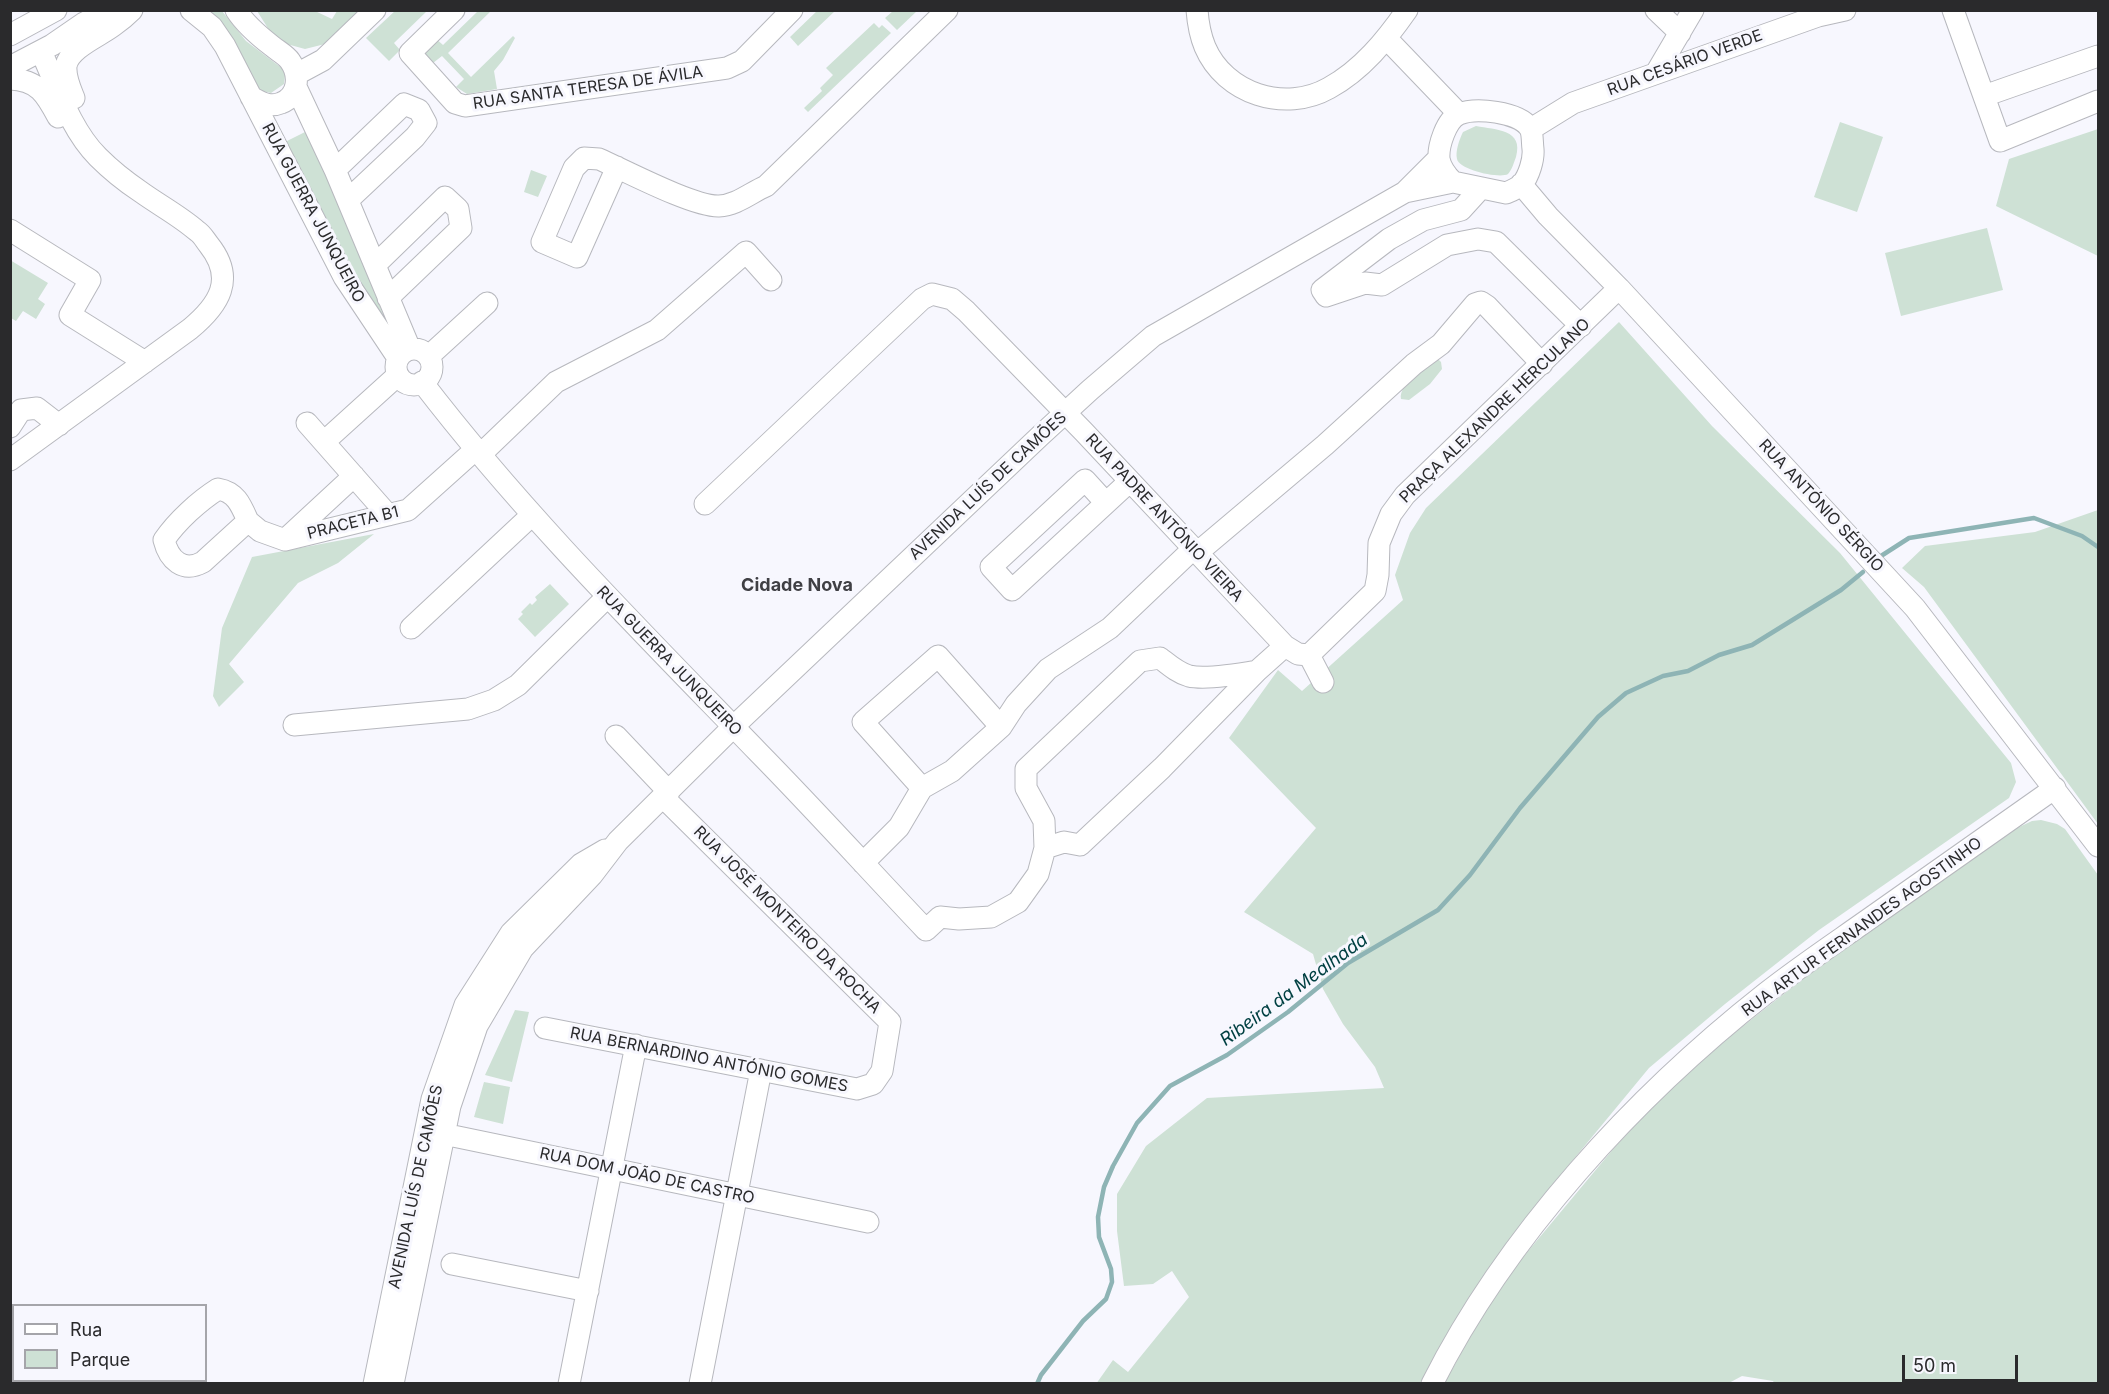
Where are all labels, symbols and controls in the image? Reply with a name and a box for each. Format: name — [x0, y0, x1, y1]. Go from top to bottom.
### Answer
street label: RUA CESÁRIO VERDE — [1605, 26, 1765, 100]
street label: RUA SANTA TERESA DE ÁVILA — [472, 62, 704, 114]
street label: RUA GUERRA JUNQUEIRO — [257, 120, 369, 306]
street label: PRAÇA ALEXANDRE HERCULANO — [1396, 315, 1594, 507]
street label: AVENIDA LUÍS DE CAMÕES — [905, 408, 1071, 564]
street label: RUA PADRE ANTÓNIO VIEIRA — [1081, 430, 1247, 606]
street label: RUA ANTÓNIO SÉRGIO — [1755, 436, 1887, 576]
street label: PRACETA B1 — [305, 502, 401, 544]
district label: Cidade Nova — [741, 575, 853, 597]
street label: RUA GUERRA JUNQUEIRO — [592, 582, 746, 740]
street label: RUA JOSÉ MONTEIRO DA ROCHA — [689, 822, 885, 1018]
street label: RUA ARTUR FERNANDES AGOSTINHO — [1738, 833, 1986, 1021]
water label: Ribeira da Mealhada — [1216, 929, 1372, 1051]
street label: RUA BERNARDINO ANTÓNIO GOMES — [568, 1024, 850, 1096]
street label: AVENIDA LUÍS DE CAMÕES — [385, 1083, 447, 1291]
street label: RUA DOM JOÃO DE CASTRO — [538, 1144, 756, 1208]
legend — [12, 1304, 207, 1382]
text: Rua — [70, 1319, 102, 1340]
scale bar — [1905, 1343, 2020, 1381]
text: Parque — [70, 1349, 130, 1370]
text: 50 m — [1913, 1355, 1956, 1376]

